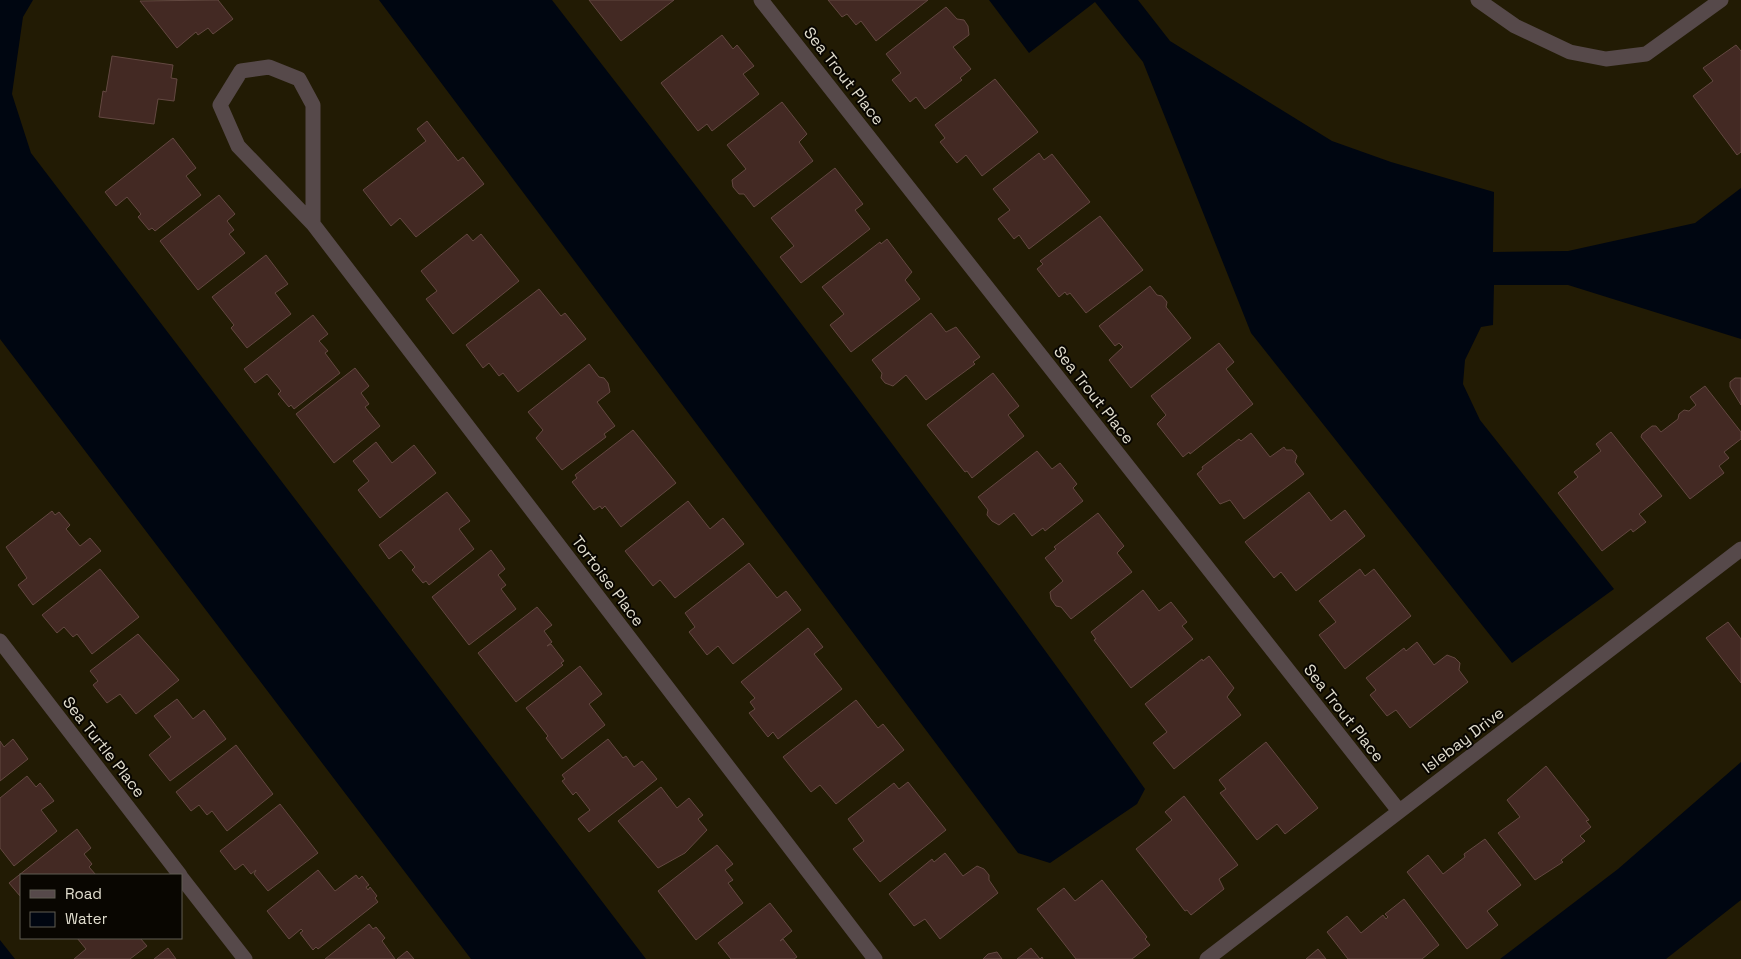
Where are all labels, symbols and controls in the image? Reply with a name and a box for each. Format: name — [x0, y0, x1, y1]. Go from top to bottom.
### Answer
street label: Sea Trout Place — [799, 23, 889, 129]
street label: Sea Trout Place — [1049, 342, 1139, 448]
street label: Tortoise Place — [567, 531, 649, 631]
street label: Sea Trout Place — [1299, 660, 1389, 766]
street label: Sea Turtle Place — [58, 692, 150, 802]
street label: Islebay Drive — [1418, 702, 1508, 778]
legend — [20, 874, 182, 939]
text: Road — [65, 884, 102, 903]
text: Water — [65, 909, 108, 928]

